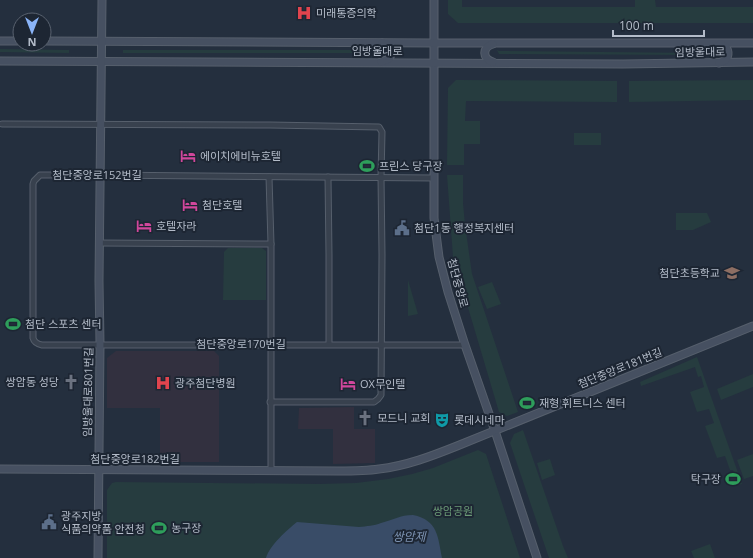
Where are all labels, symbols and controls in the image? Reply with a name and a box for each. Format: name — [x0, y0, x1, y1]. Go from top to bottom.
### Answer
hospital icon: 미래통증의학 — [295, 4, 313, 22]
place label: 미래통증의학 — [316, 5, 377, 20]
north arrow — [12, 12, 52, 52]
scale bar — [613, 12, 704, 38]
text: 100 m — [619, 17, 654, 34]
text: N — [28, 35, 36, 50]
street label: 임방울대로 — [352, 43, 402, 58]
street label: 임방울대로 — [675, 44, 725, 59]
hotel icon: 에이치에비뉴호텔 — [179, 147, 197, 165]
place label: 에이치에비뉴호텔 — [200, 148, 281, 163]
sports icon: 프린스 당구장 — [358, 157, 376, 175]
place label: 프린스 당구장 — [379, 158, 443, 173]
street label: 첨단중앙로152번길 — [52, 167, 142, 182]
hotel icon: 첨단호텔 — [181, 196, 199, 214]
place label: 첨단호텔 — [202, 197, 242, 212]
hotel icon: 호텔자라 — [135, 217, 153, 235]
place label: 호텔자라 — [156, 218, 196, 233]
public building icon: 첨단1동 행정복지센터 — [393, 219, 411, 237]
place label: 첨단1동 행정복지센터 — [414, 220, 514, 235]
street label: 첨단중앙로 — [445, 256, 472, 309]
school or university icon: 첨단초등학교 — [723, 264, 741, 282]
place label: 첨단초등학교 — [659, 265, 720, 280]
sports icon: 첨단 스포츠 센터 — [4, 315, 22, 333]
place label: 첨단 스포츠 센터 — [25, 316, 102, 331]
street label: 첨단중앙로170번길 — [196, 336, 286, 351]
street label: 첨단중앙로181번길 — [575, 344, 664, 391]
street label: 임방울대로801번길 — [79, 347, 96, 437]
church icon: 쌍암동 성당 — [62, 373, 80, 391]
place label: 쌍암동 성당 — [6, 374, 59, 389]
hospital icon: 광주첨단병원 — [154, 374, 172, 392]
place label: 광주첨단병원 — [175, 375, 236, 390]
hotel icon: OX무인텔 — [339, 375, 357, 393]
place label: OX무인텔 — [360, 376, 405, 391]
sports icon: 재형 휘트니스 센터 — [518, 394, 536, 412]
place label: 재형 휘트니스 센터 — [539, 395, 626, 410]
church icon: 모드니 교회 — [356, 409, 374, 427]
place label: 모드니 교회 — [377, 410, 430, 425]
theatre icon: 롯데시네마 — [433, 411, 451, 429]
place label: 롯데시네마 — [454, 412, 505, 427]
street label: 첨단중앙로182번길 — [90, 451, 180, 466]
sports icon: 탁구장 — [724, 470, 742, 488]
place label: 탁구장 — [691, 471, 721, 486]
park label: 쌍암공원 — [433, 503, 473, 518]
place label: 광주지방 식품의약품 안전청 — [61, 508, 145, 536]
public building icon: 광주지방 식품의약품 안전청 — [40, 513, 58, 531]
sports icon: 농구장 — [150, 519, 168, 537]
place label: 농구장 — [171, 520, 201, 535]
water label: 쌍암제 — [392, 528, 428, 545]

